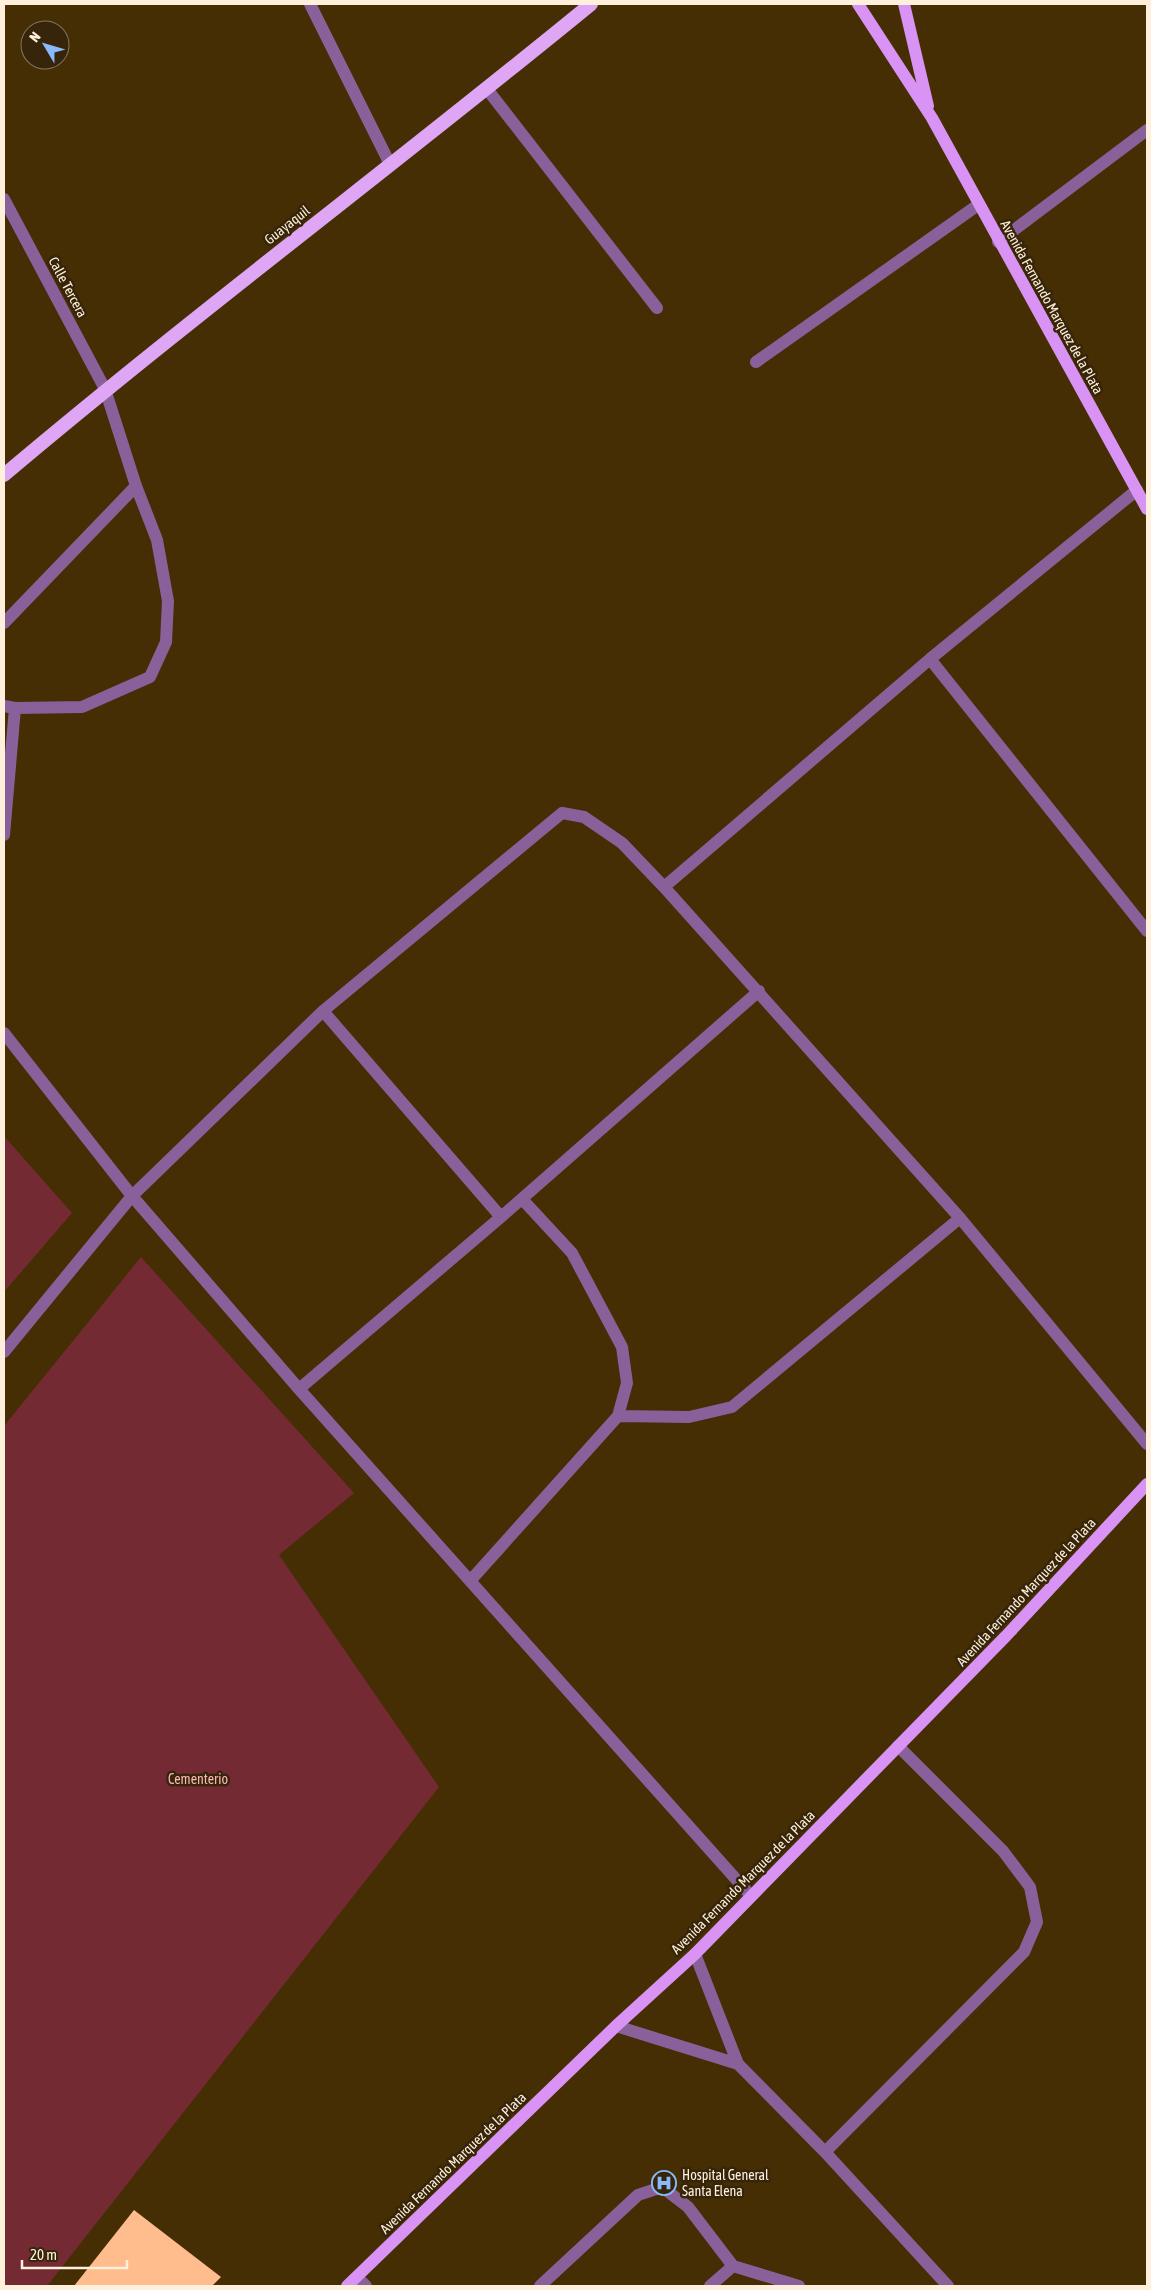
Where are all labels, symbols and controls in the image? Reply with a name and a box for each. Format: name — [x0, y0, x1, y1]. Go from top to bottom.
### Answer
north arrow — [20, 20, 70, 70]
text: N — [26, 29, 44, 45]
street label: Guayaquil — [261, 202, 313, 248]
street label: Avenida Fernando Marquez de la Plata — [997, 217, 1107, 397]
street label: Calle Tercera — [45, 254, 91, 320]
street label: Avenida Fernando Marquez de la Plata — [953, 1515, 1099, 1669]
park label: Cementerio — [168, 1771, 228, 1787]
street label: Avenida Fernando Marquez de la Plata — [668, 1807, 818, 1957]
street label: Avenida Fernando Marquez de la Plata — [377, 2089, 529, 2237]
place label: Hospital General Santa Elena — [682, 2167, 769, 2199]
hospital icon: Hospital General Santa Elena — [651, 2170, 677, 2196]
scale bar — [22, 2238, 128, 2270]
text: 20 m — [30, 2246, 57, 2263]

